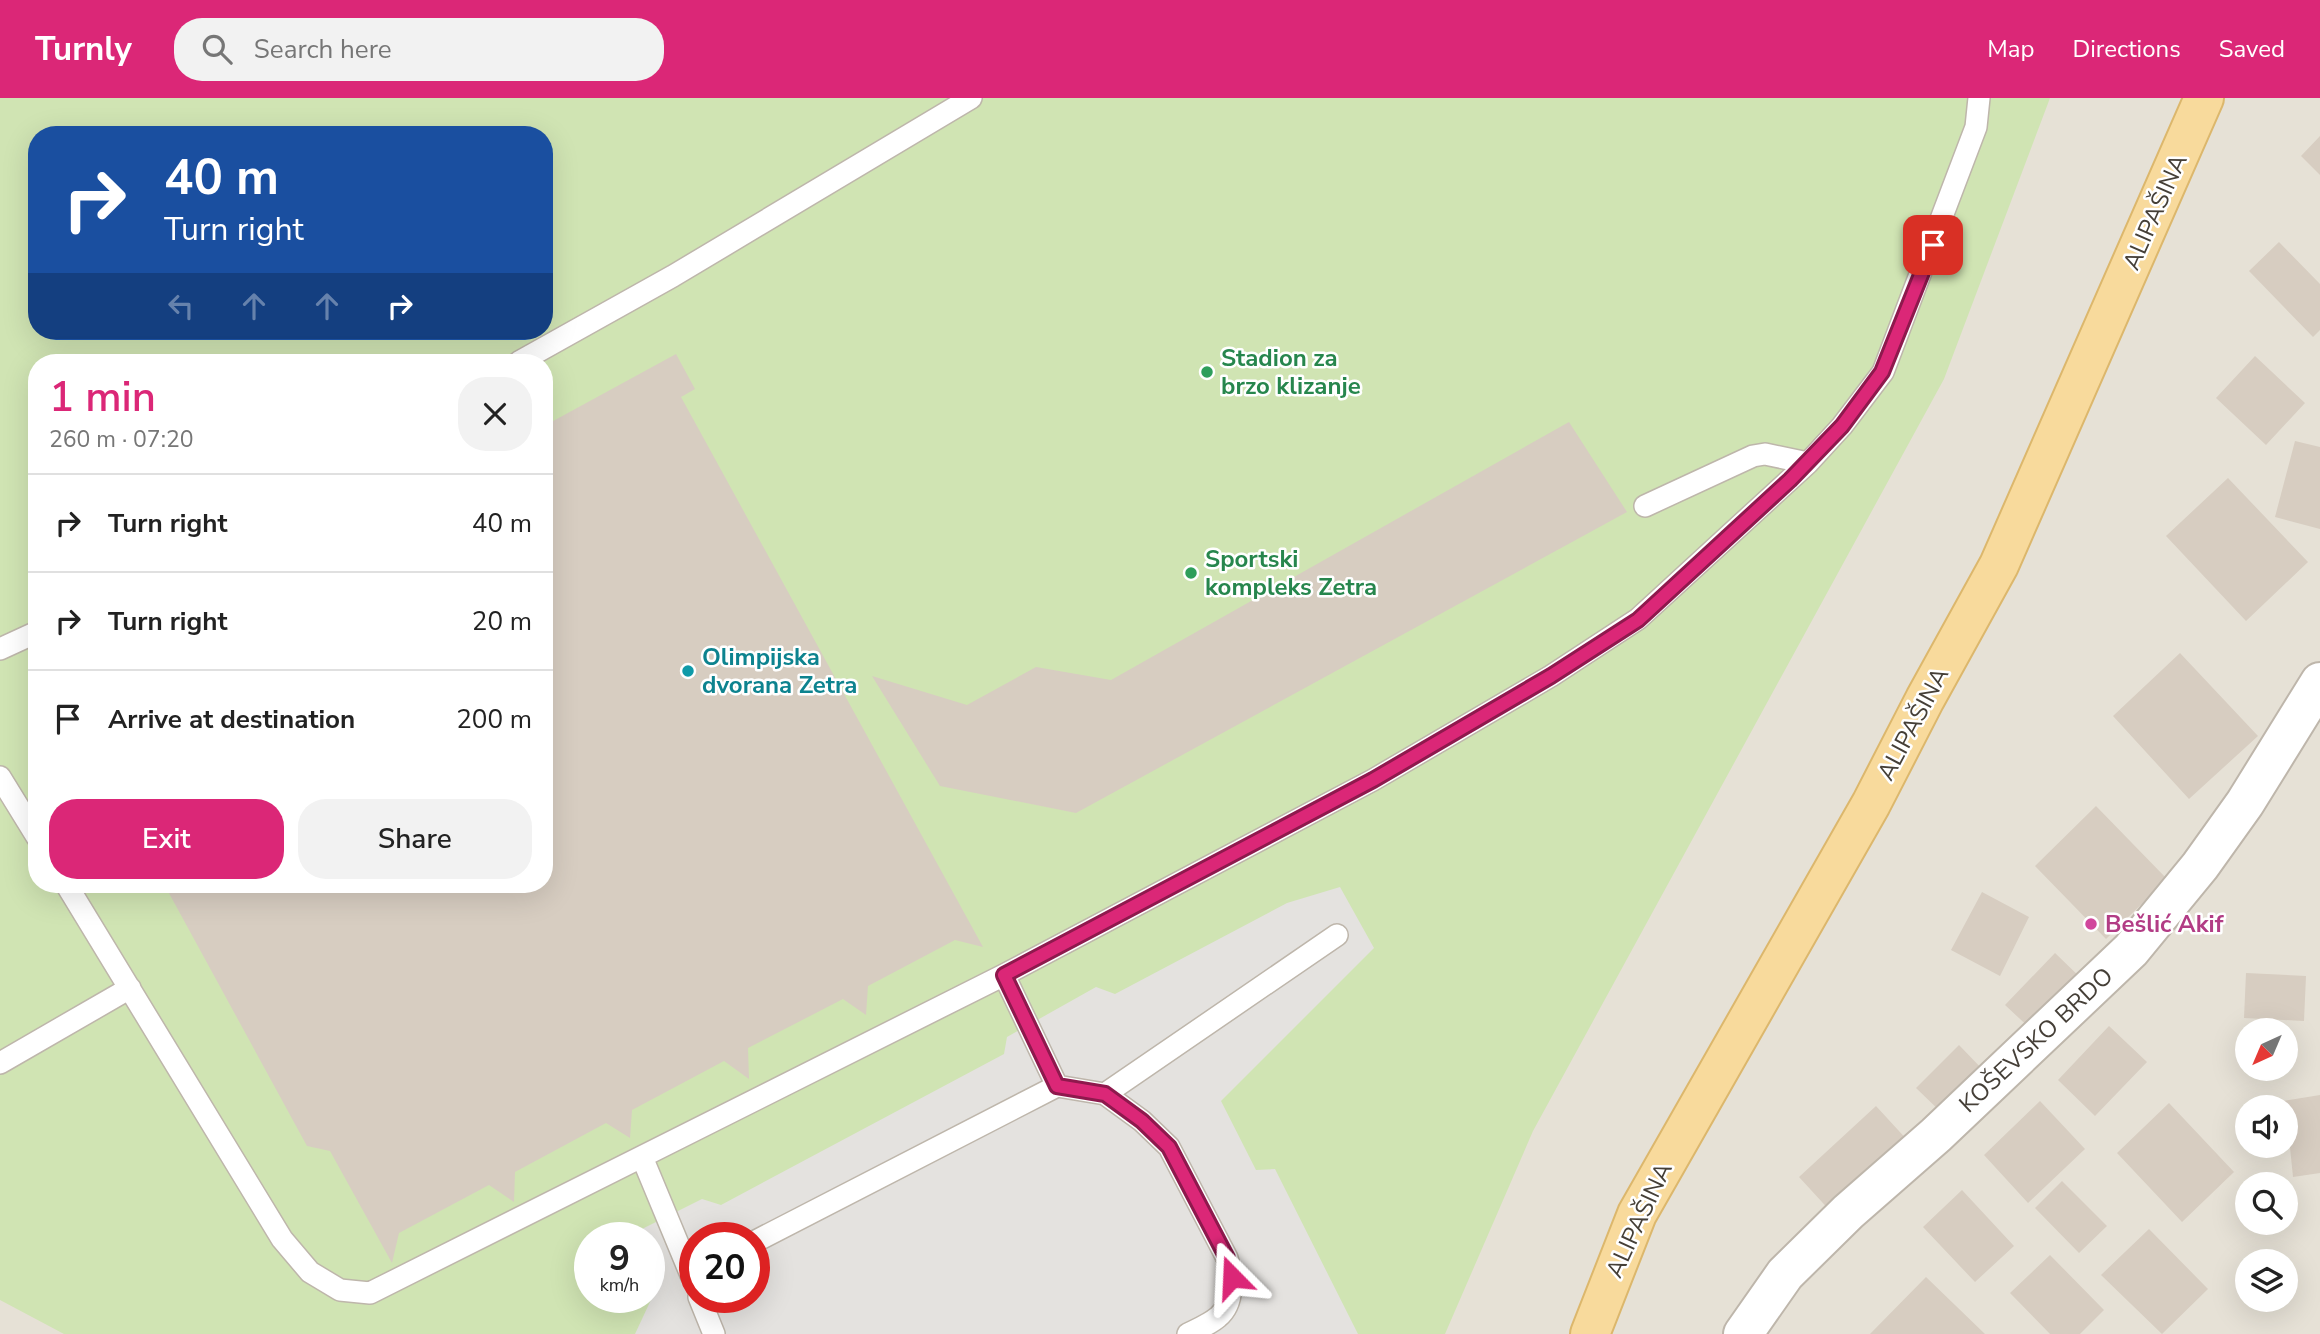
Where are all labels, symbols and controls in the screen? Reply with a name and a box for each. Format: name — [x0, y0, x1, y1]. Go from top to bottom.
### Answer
search box — [174, 18, 664, 81]
text: Turnly — [35, 27, 132, 72]
icon: search — [198, 30, 236, 68]
text: Search here — [254, 32, 392, 67]
text: Map — [1987, 33, 2034, 65]
text: Directions — [2072, 33, 2181, 65]
text: Saved — [2219, 33, 2285, 65]
text: 40 m — [164, 144, 279, 211]
street label: ALIPAŠINA — [2115, 149, 2195, 275]
icon: right — [49, 154, 140, 245]
text: Turn right — [164, 208, 304, 251]
pin — [1903, 215, 1963, 275]
icon: arrive — [1914, 226, 1952, 264]
icon: left — [162, 287, 200, 325]
icon: ahead — [235, 287, 273, 325]
icon: ahead — [308, 287, 346, 325]
icon: right — [381, 287, 419, 325]
place label: Stadion za brzo klizanje — [1221, 342, 1361, 402]
marker: Stadion za brzo klizanje — [1199, 364, 1215, 380]
text: 1 min — [49, 369, 156, 426]
button: close — [458, 377, 532, 451]
text: 260 m · 07:20 — [49, 424, 194, 455]
icon: right — [49, 504, 87, 542]
text: Turn right — [108, 506, 227, 541]
text: 40 m — [472, 506, 532, 541]
place label: Sportski kompleks Zetra — [1205, 543, 1377, 603]
marker: Sportski kompleks Zetra — [1183, 565, 1199, 581]
icon: right — [49, 602, 87, 640]
text: Turn right — [108, 604, 227, 639]
text: 20 m — [472, 604, 532, 639]
place label: Olimpijska dvorana Zetra — [702, 641, 857, 701]
street label: ALIPAŠINA — [1870, 661, 1956, 786]
marker: Olimpijska dvorana Zetra — [680, 663, 696, 679]
icon: arrive — [49, 700, 87, 738]
text: Arrive at destination — [108, 702, 355, 737]
text: 200 m — [456, 702, 532, 737]
button: Exit — [49, 799, 284, 879]
button: Share — [298, 799, 532, 879]
place label: Bešlić Akif — [2105, 908, 2225, 940]
marker: Bešlić Akif — [2083, 916, 2099, 932]
street label: KOŠEVSKO BRDO — [1952, 960, 2120, 1120]
north arrow — [2235, 1018, 2298, 1082]
map controls — [2235, 1018, 2298, 1312]
button: sound — [2235, 1095, 2298, 1158]
street label: ALIPAŠINA — [1598, 1157, 1680, 1283]
button: search — [2235, 1172, 2298, 1235]
speed limit sign: 20 — [679, 1222, 770, 1313]
text: 9 — [609, 1235, 630, 1282]
position arrow — [1195, 1240, 1269, 1314]
button: layers — [2235, 1249, 2298, 1312]
text: km/h — [600, 1273, 639, 1297]

